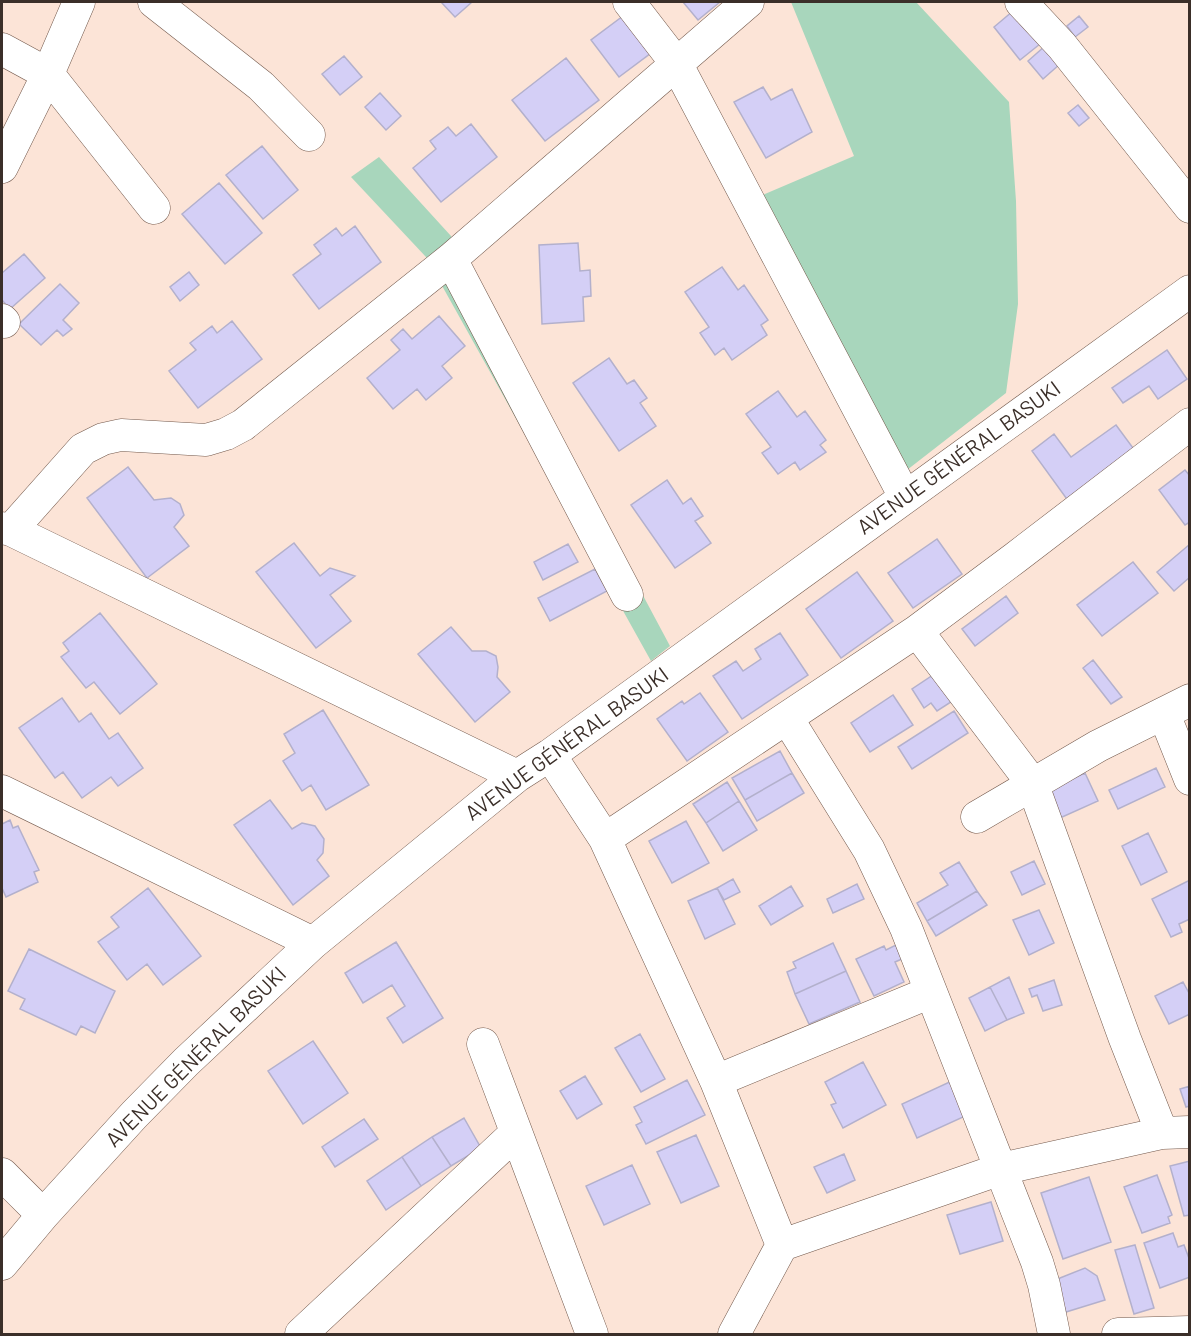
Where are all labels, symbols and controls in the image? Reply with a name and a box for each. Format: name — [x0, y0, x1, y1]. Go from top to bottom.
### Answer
street label: AVENUE GÉNÉRAL BASUKI — [852, 375, 1064, 539]
street label: AVENUE GÉNÉRAL BASUKI — [460, 661, 672, 825]
street label: AVENUE GÉNÉRAL BASUKI — [100, 961, 290, 1151]

